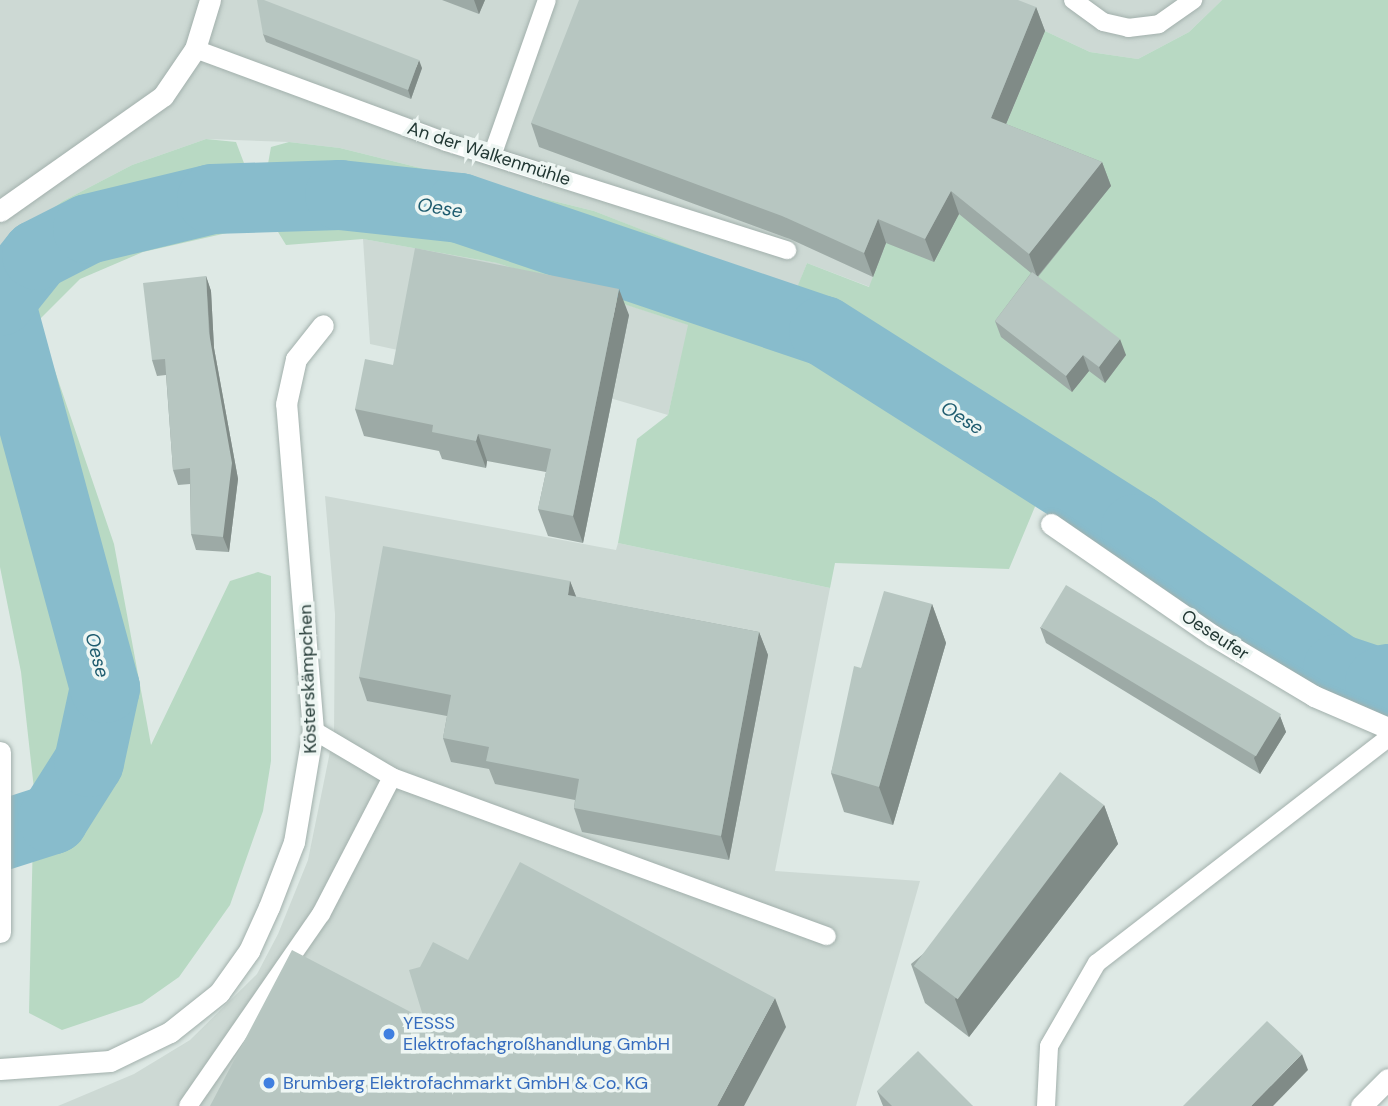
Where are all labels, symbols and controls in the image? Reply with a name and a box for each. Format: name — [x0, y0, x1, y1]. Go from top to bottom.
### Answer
street label: An der Walkenmühle — [405, 117, 573, 191]
water label: Oese — [416, 193, 464, 223]
water label: Oese — [937, 396, 987, 440]
street label: Kösterskämpchen — [295, 604, 321, 754]
street label: Oeseufer — [1177, 605, 1253, 665]
water label: Oese — [80, 630, 114, 680]
place label: YESSS Elektrofachgroßhandlung GmbH — [403, 1013, 670, 1056]
marker: YESSS Elektrofachgroßhandlung GmbH — [381, 1026, 397, 1042]
place label: Brumberg Elektrofachmarkt GmbH & Co. KG — [283, 1072, 648, 1094]
marker: Brumberg Elektrofachmarkt GmbH & Co. KG — [261, 1075, 277, 1091]

